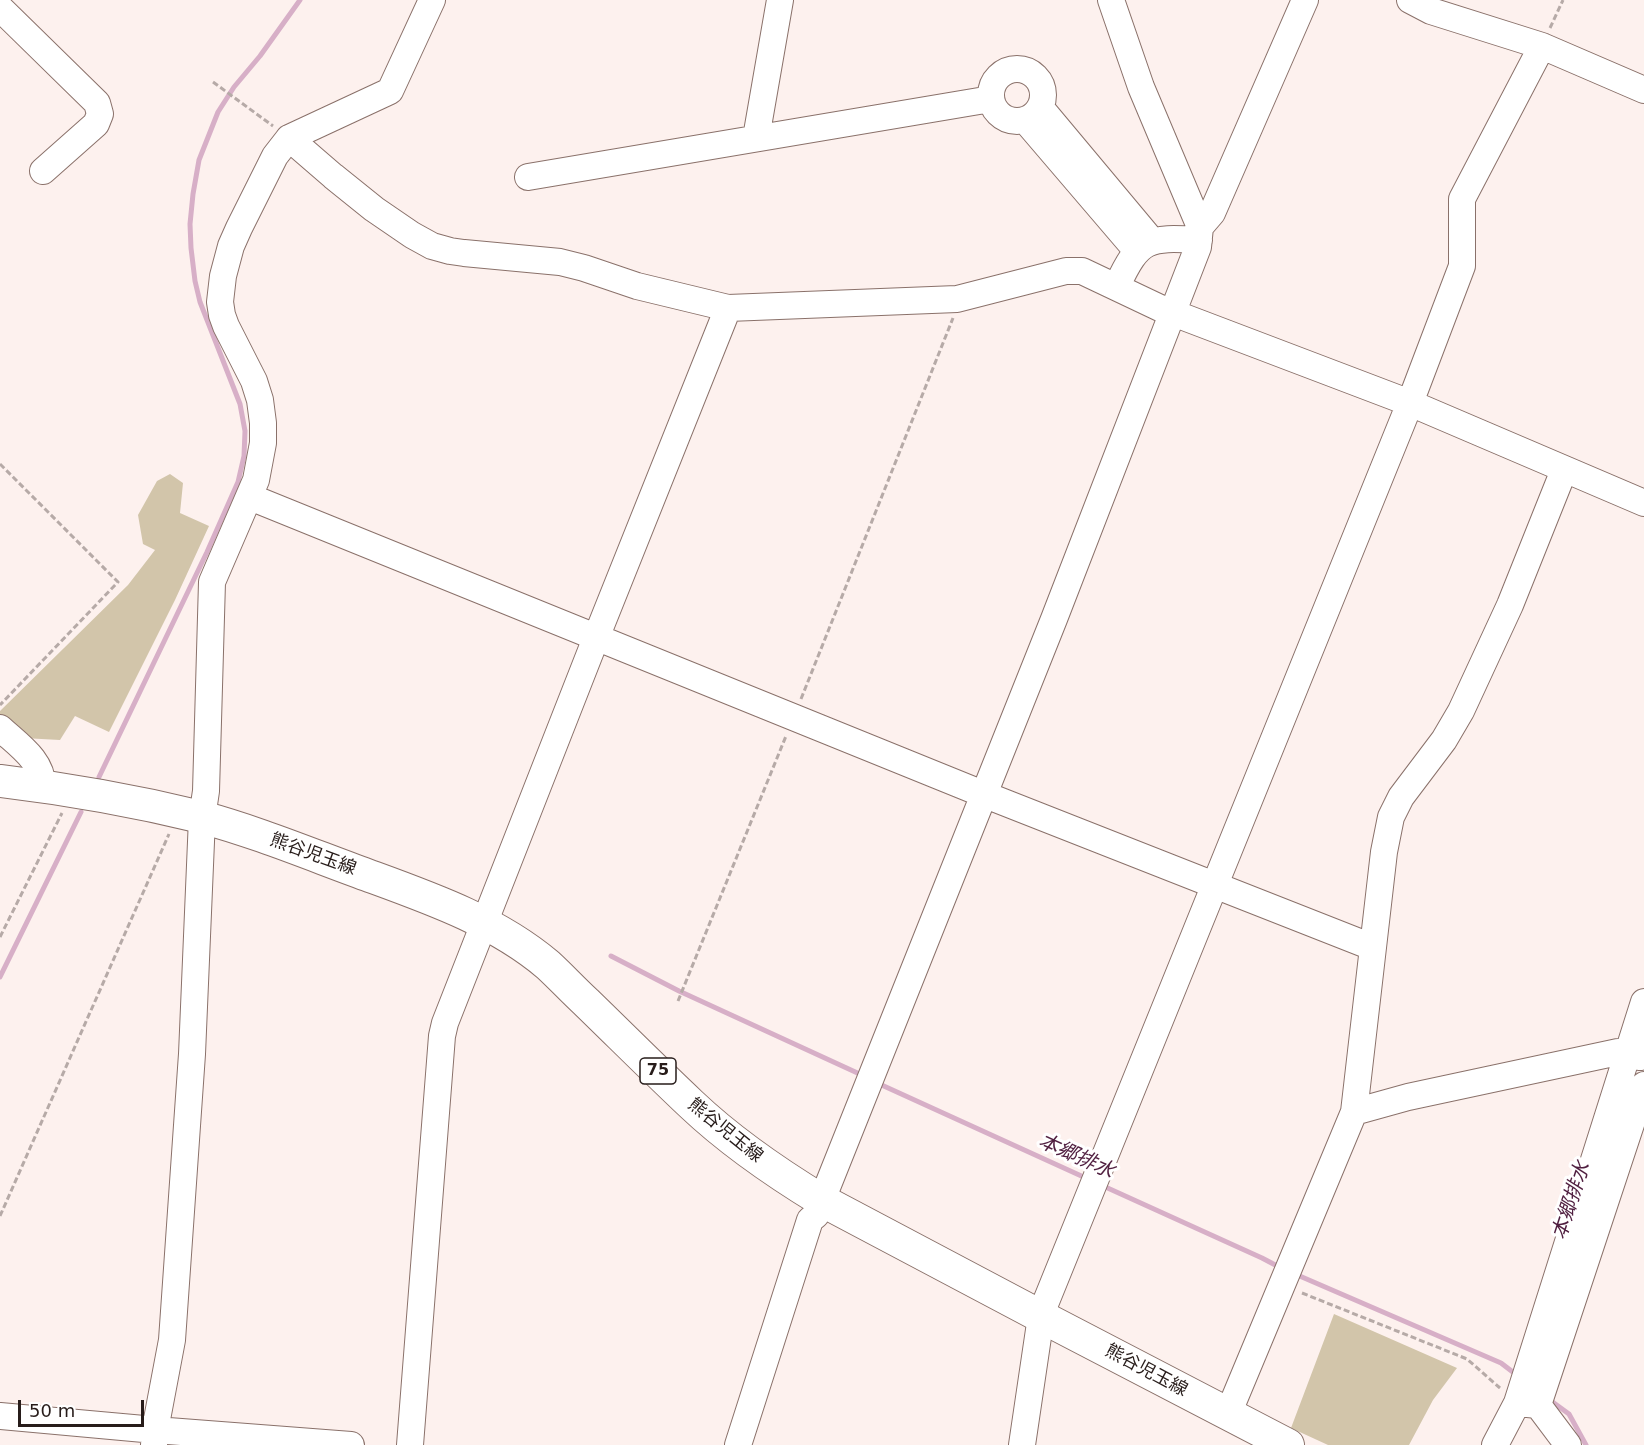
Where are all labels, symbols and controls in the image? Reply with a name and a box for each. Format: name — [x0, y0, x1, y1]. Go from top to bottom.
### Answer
street label: 熊谷児玉線 — [267, 829, 359, 881]
road number: 75 — [640, 1058, 676, 1084]
street label: 熊谷児玉線 — [683, 1094, 767, 1168]
water label: 本郷排水 — [1035, 1130, 1117, 1184]
water label: 本郷排水 — [1548, 1159, 1596, 1243]
street label: 熊谷児玉線 — [1101, 1340, 1191, 1402]
scale bar — [21, 1388, 147, 1426]
text: 50 m — [29, 1400, 75, 1421]

